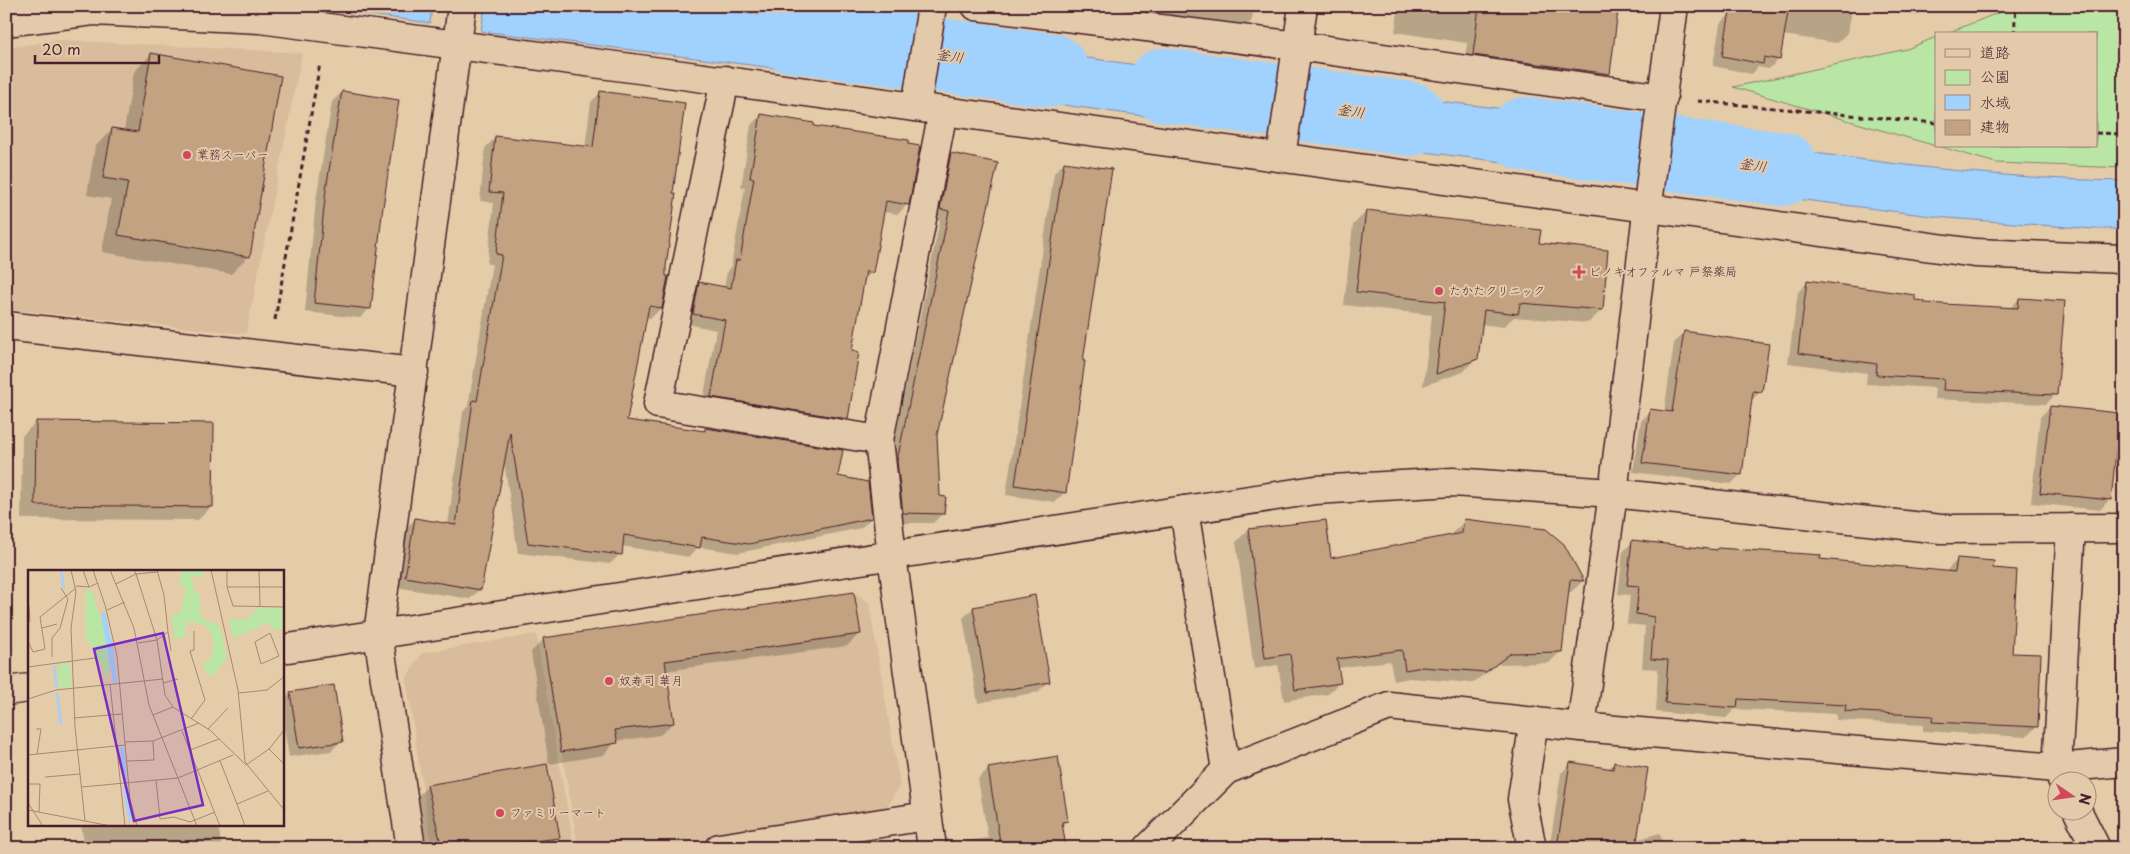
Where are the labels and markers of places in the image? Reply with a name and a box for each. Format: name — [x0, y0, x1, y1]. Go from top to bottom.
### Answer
place label: 業務スーパー — [197, 145, 269, 163]
marker: 業務スーパー — [181, 149, 193, 161]
place label: ピノキオファルマ 戸祭薬局 — [1589, 262, 1737, 280]
marker: ピノキオファルマ 戸祭薬局 — [1573, 266, 1585, 278]
place label: たかたクリニック — [1449, 281, 1545, 299]
marker: たかたクリニック — [1433, 285, 1445, 297]
place label: 奴寿司 華月 — [619, 671, 683, 689]
marker: 奴寿司 華月 — [603, 675, 615, 687]
place label: ファミリーマート — [510, 803, 606, 821]
marker: ファミリーマート — [494, 807, 506, 819]

